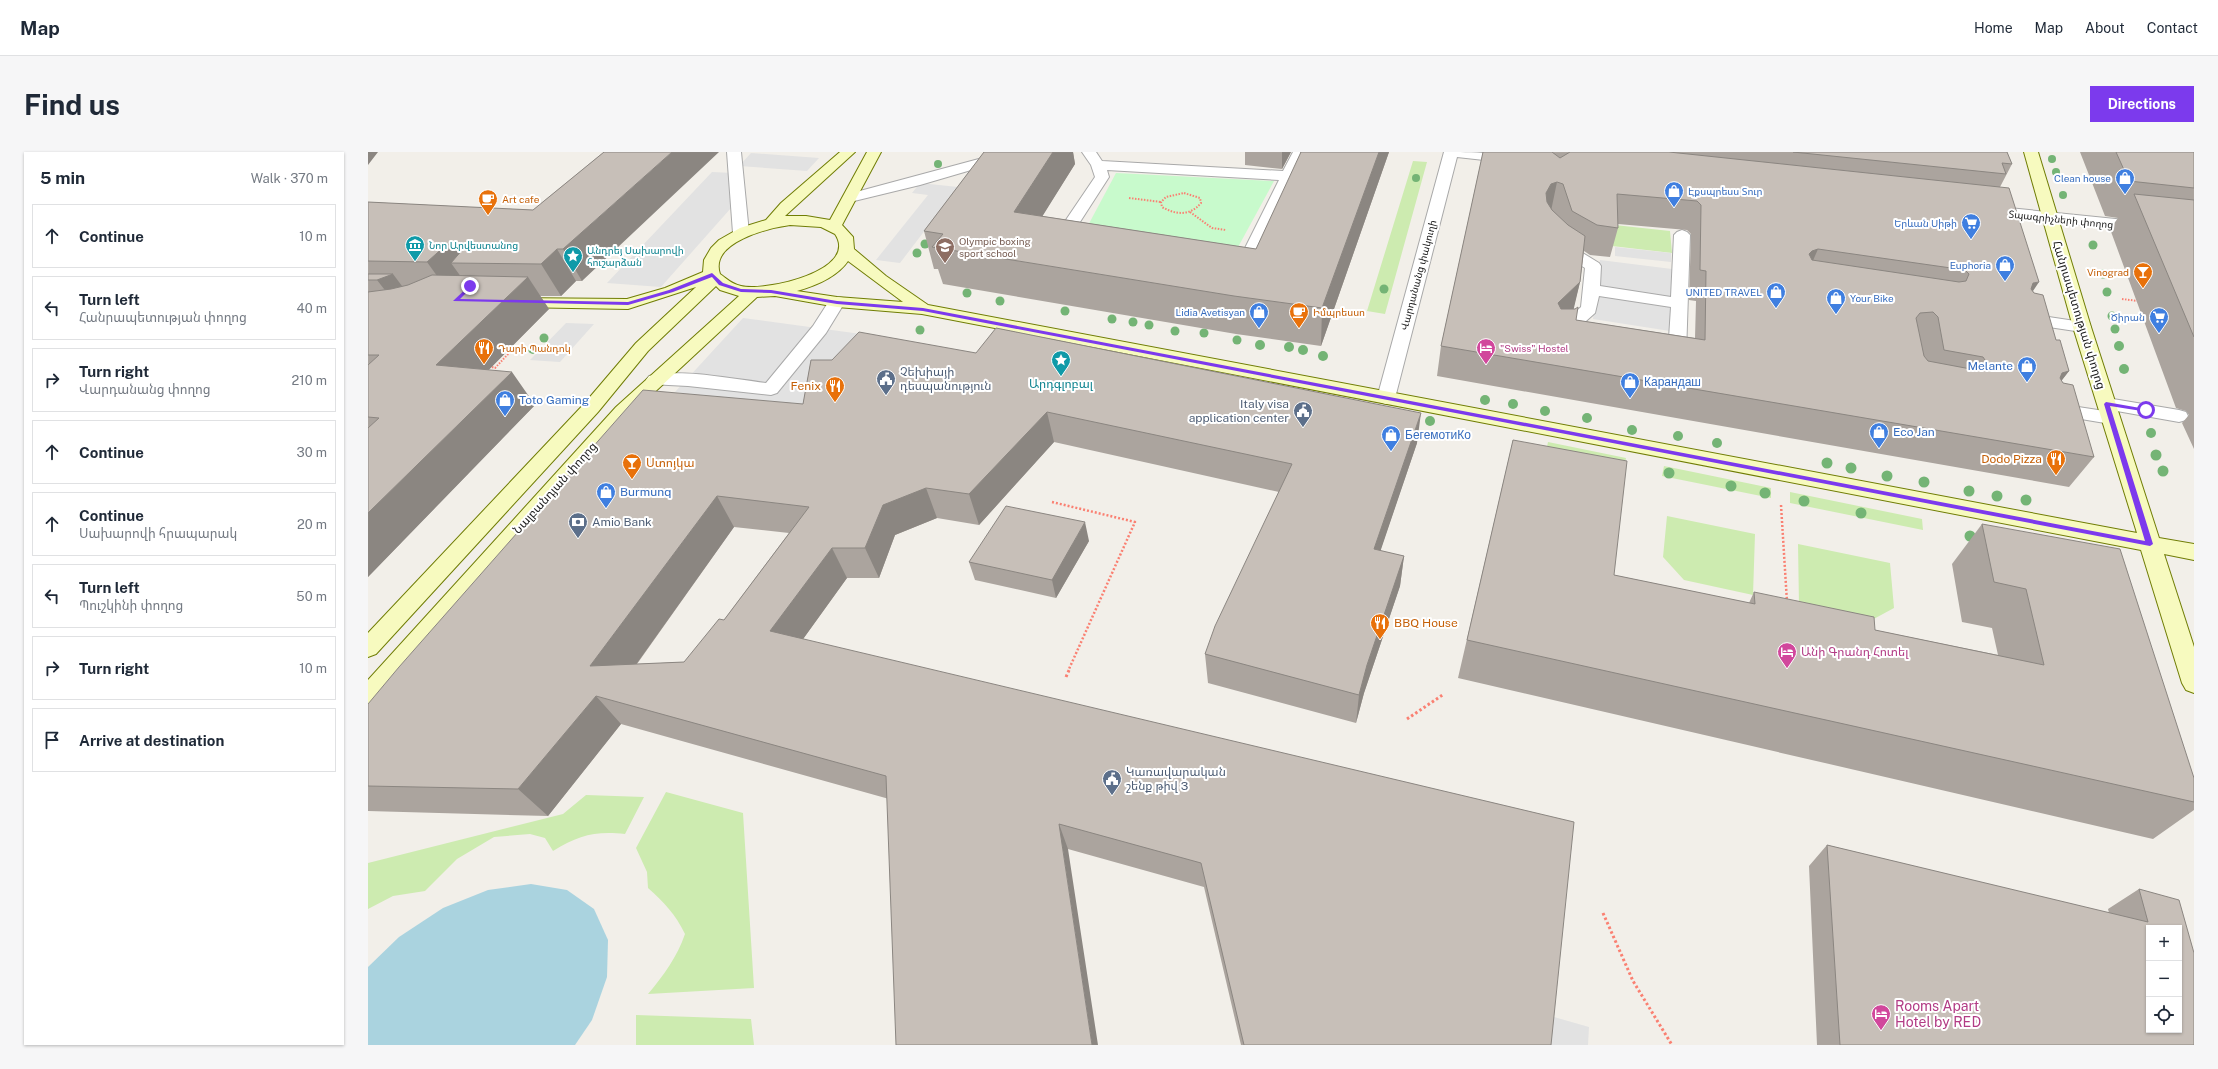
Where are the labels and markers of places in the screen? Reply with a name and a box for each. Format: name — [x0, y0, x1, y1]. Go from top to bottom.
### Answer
shop icon: Clean house — [2114, 167, 2136, 195]
place label: Clean house — [2054, 172, 2111, 184]
shop icon: Էքսպրեսս Տուր — [1663, 180, 1685, 208]
place label: Էքսպրեսս Տուր — [1688, 185, 1763, 197]
cafe icon: Art cafe — [477, 188, 499, 216]
place label: Art cafe — [502, 193, 540, 205]
supermarket icon: Երևան Սիթի — [1960, 212, 1982, 240]
place label: Երևան Սիթի — [1894, 217, 1957, 229]
museum icon: Նոր Արվեստանոց — [404, 234, 426, 262]
place label: Olympic boxing sport school — [959, 235, 1031, 259]
school or university icon: Olympic boxing sport school — [934, 236, 956, 264]
place label: Նոր Արվեստանոց — [429, 239, 518, 251]
place label: Անդրեյ Սախարովի հուշարձան — [587, 244, 684, 268]
place icon: Անդրեյ Սախարովի հուշարձան — [562, 245, 584, 273]
shop icon: Euphoria — [1994, 254, 2016, 282]
place label: Euphoria — [1950, 259, 1991, 271]
bar icon: Vinograd — [2132, 261, 2154, 289]
place label: Vinograd — [2087, 266, 2129, 278]
shop icon: UNITED TRAVEL — [1765, 281, 1787, 309]
place label: UNITED TRAVEL — [1686, 286, 1762, 298]
shop icon: Your Bike — [1825, 287, 1847, 315]
place label: Your Bike — [1850, 292, 1894, 304]
shop icon: Lidia Avetisyan — [1248, 301, 1270, 329]
cafe icon: Իմպրեսսո — [1288, 301, 1310, 329]
place label: Lidia Avetisyan — [1175, 306, 1245, 318]
place label: Իմպրեսսո — [1313, 306, 1365, 318]
supermarket icon: Ծիրան — [2148, 306, 2170, 334]
place label: Ծիրան — [2111, 311, 2145, 323]
restaurant icon: Դարի Պանդոկ — [473, 337, 495, 365]
hotel icon: "Swiss" Hostel — [1475, 337, 1497, 365]
place label: Դարի Պանդոկ — [498, 342, 571, 354]
place label: "Swiss" Hostel — [1500, 342, 1569, 354]
place icon: Արդգլոբալ — [1050, 349, 1072, 377]
shop icon: Melante — [2016, 355, 2038, 383]
place label: Melante — [1967, 359, 2013, 373]
place label: Չեխիայի դեսպանություն — [900, 365, 991, 393]
public building icon: Չեխիայի դեսպանություն — [875, 368, 897, 396]
shop icon: Карандаш — [1619, 371, 1641, 399]
restaurant icon: Fenix — [824, 375, 846, 403]
place label: Карандаш — [1644, 375, 1701, 389]
place label: Արդգլոբալ — [1029, 377, 1094, 391]
place label: Fenix — [791, 379, 821, 393]
shop icon: Toto Gaming — [494, 389, 516, 417]
place label: Toto Gaming — [519, 393, 589, 407]
place label: Italy visa application center — [1189, 397, 1289, 425]
public building icon: Italy visa application center — [1292, 400, 1314, 428]
shop icon: Eco Jan — [1868, 421, 1890, 449]
shop icon: БегемотиКо — [1380, 424, 1402, 452]
place label: Eco Jan — [1893, 425, 1935, 439]
place label: БегемотиКо — [1405, 428, 1471, 442]
restaurant icon: Dodo Pizza — [2045, 448, 2067, 476]
bar icon: Ստոյկա — [621, 452, 643, 480]
place label: Dodo Pizza — [1981, 452, 2042, 466]
place label: Ստոյկա — [646, 456, 694, 470]
shop icon: Burmunq — [595, 481, 617, 509]
place label: Burmunq — [620, 485, 671, 499]
bank icon: Amio Bank — [567, 511, 589, 539]
place label: Amio Bank — [592, 515, 652, 529]
restaurant icon: BBQ House — [1369, 612, 1391, 640]
place label: BBQ House — [1394, 616, 1458, 630]
hotel icon: Անի Գրանդ Հոտել — [1776, 641, 1798, 669]
place label: Անի Գրանդ Հոտել — [1801, 645, 1909, 659]
place label: Կառավարական շենք թիվ 3 — [1126, 765, 1226, 793]
public building icon: Կառավարական շենք թիվ 3 — [1101, 768, 1123, 796]
place label: Rooms Apart Hotel by RED — [1895, 998, 1981, 1030]
hotel icon: Rooms Apart Hotel by RED — [1870, 1003, 1892, 1031]

